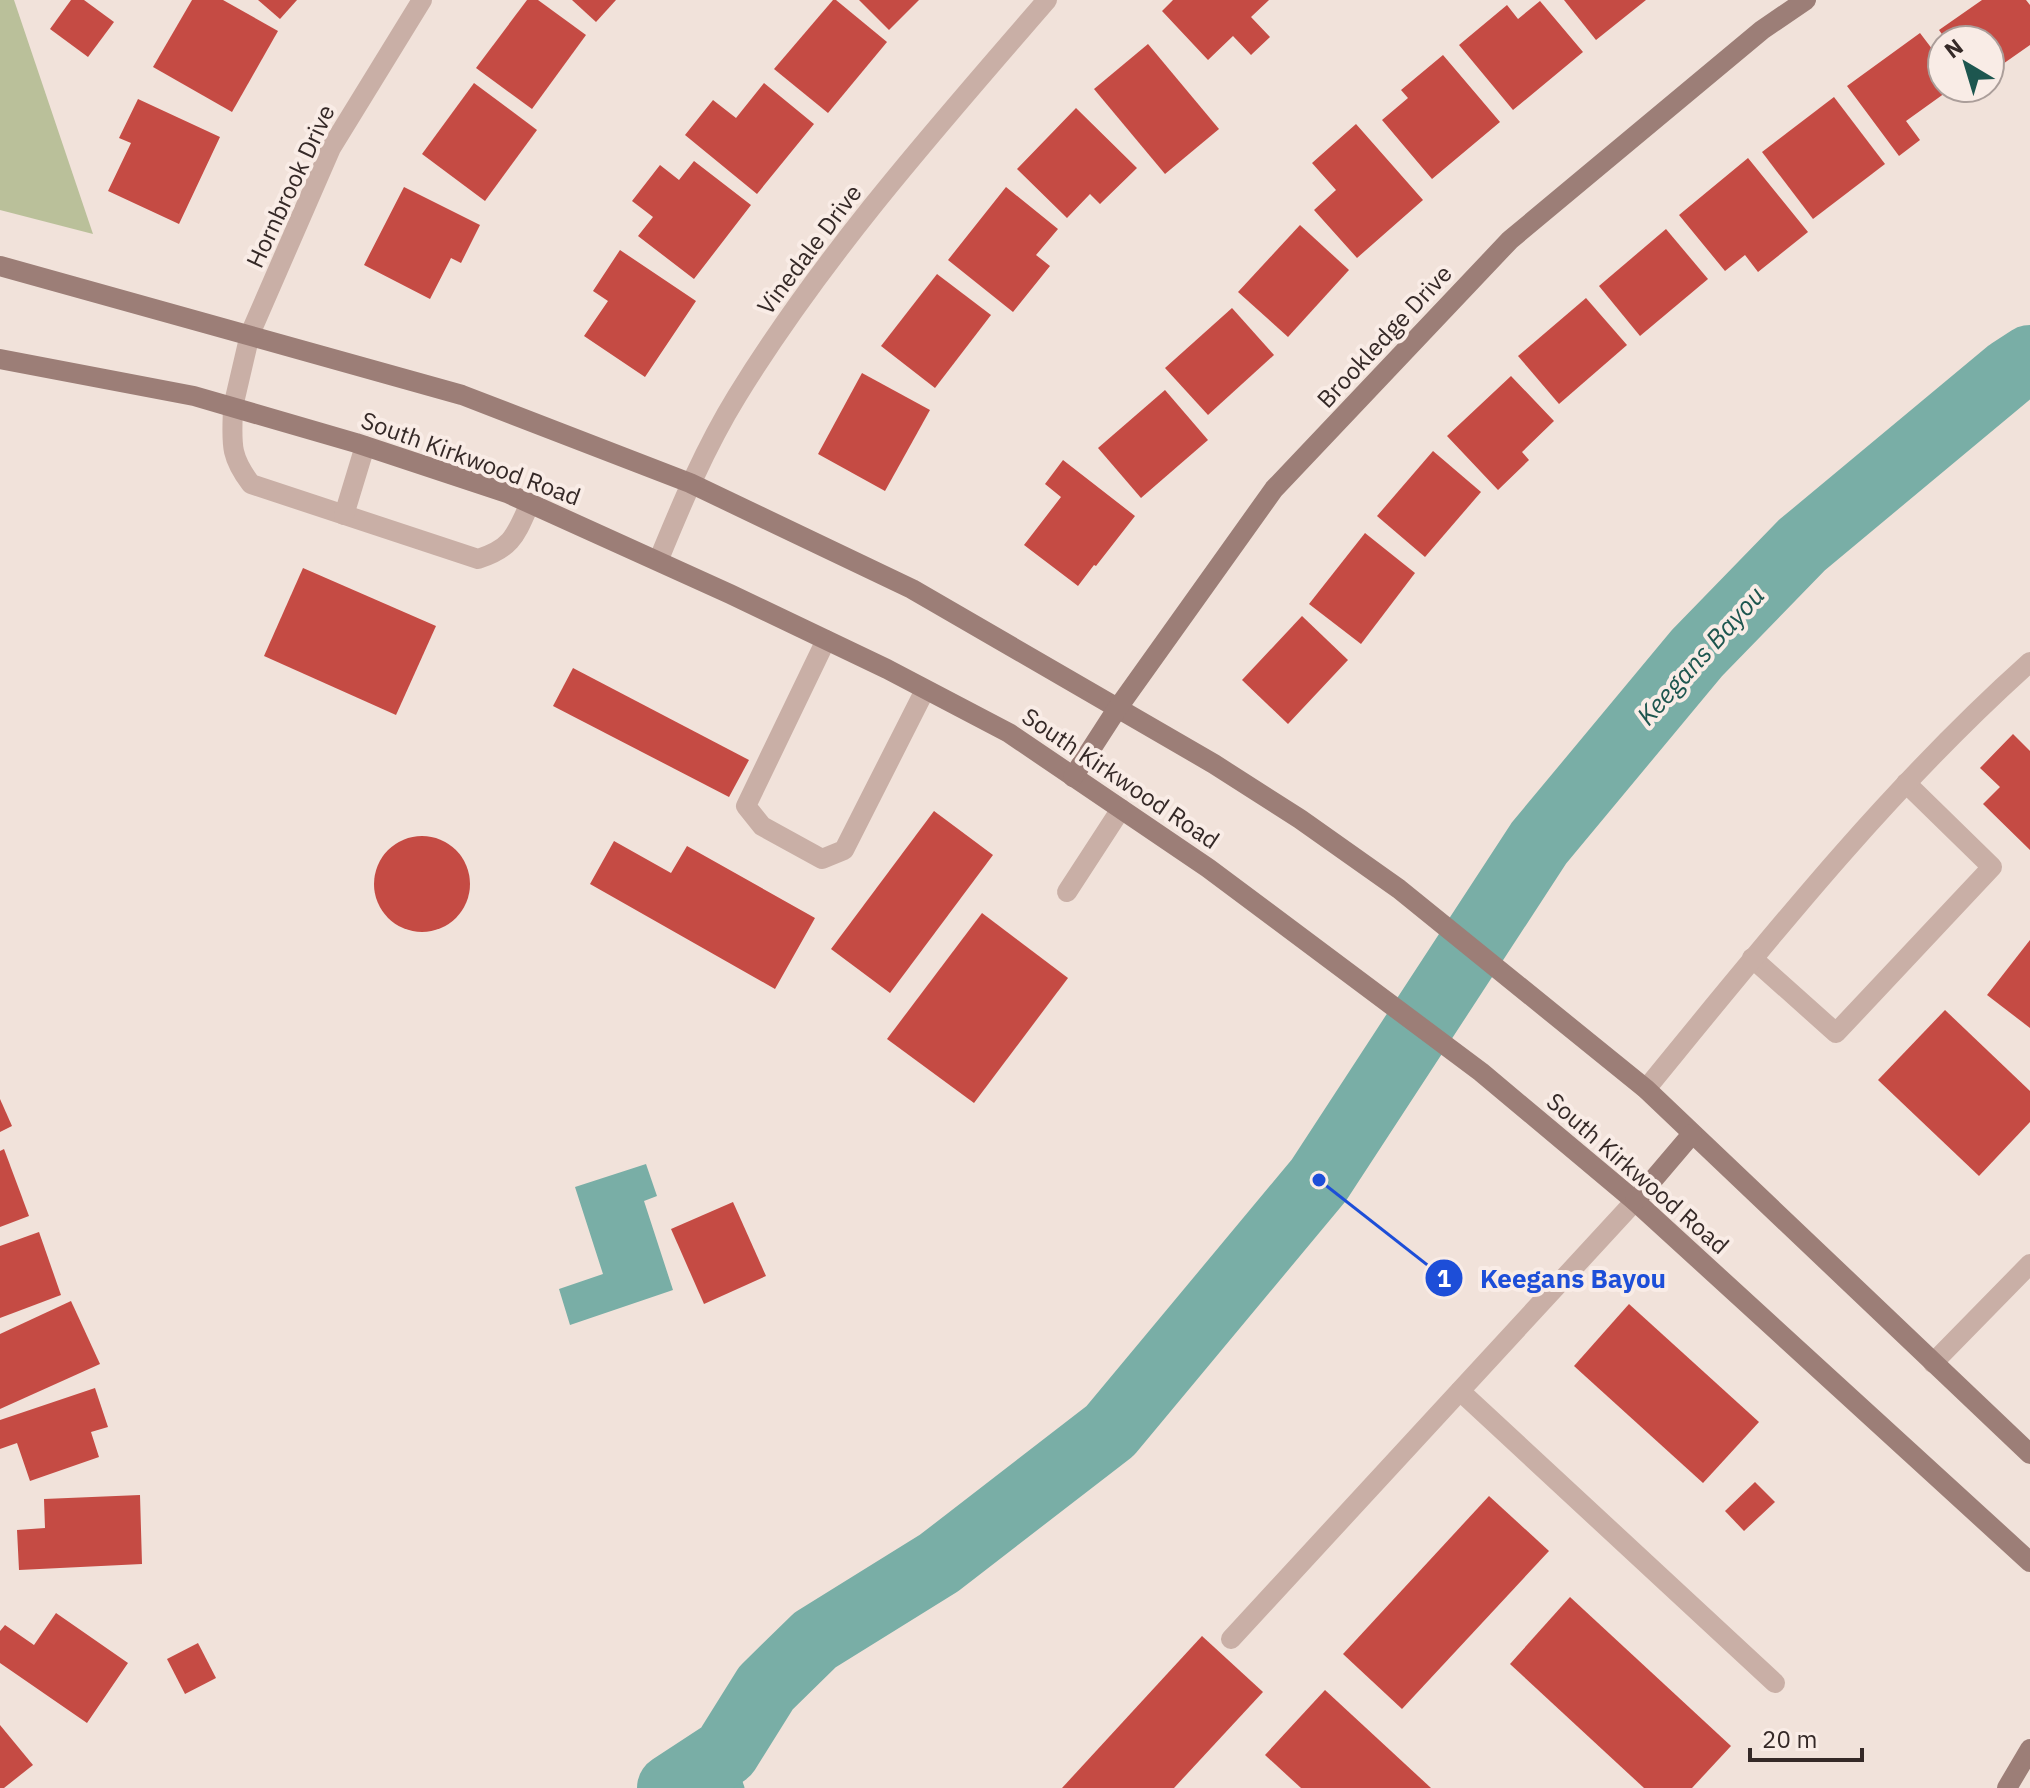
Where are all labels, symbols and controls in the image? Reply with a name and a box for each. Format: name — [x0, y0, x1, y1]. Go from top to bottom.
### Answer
north arrow — [1926, 24, 2006, 104]
text: N — [1938, 32, 1969, 64]
street label: Hornbrook Drive — [238, 99, 342, 273]
street label: Vinedale Drive — [750, 177, 868, 321]
street label: Brookledge Drive — [1309, 258, 1459, 414]
street label: South Kirkwood Road — [357, 403, 585, 513]
water label: Keegans Bayou — [1629, 578, 1771, 732]
street label: South Kirkwood Road — [1016, 700, 1226, 856]
street label: South Kirkwood Road — [1540, 1085, 1736, 1261]
callout: Keegans Bayou — [1424, 1253, 1682, 1303]
text: Keegans Bayou — [1480, 1261, 1666, 1295]
text: 1 — [1437, 1262, 1451, 1294]
scale bar — [1750, 1712, 1862, 1762]
text: 20 m — [1762, 1723, 1817, 1755]

